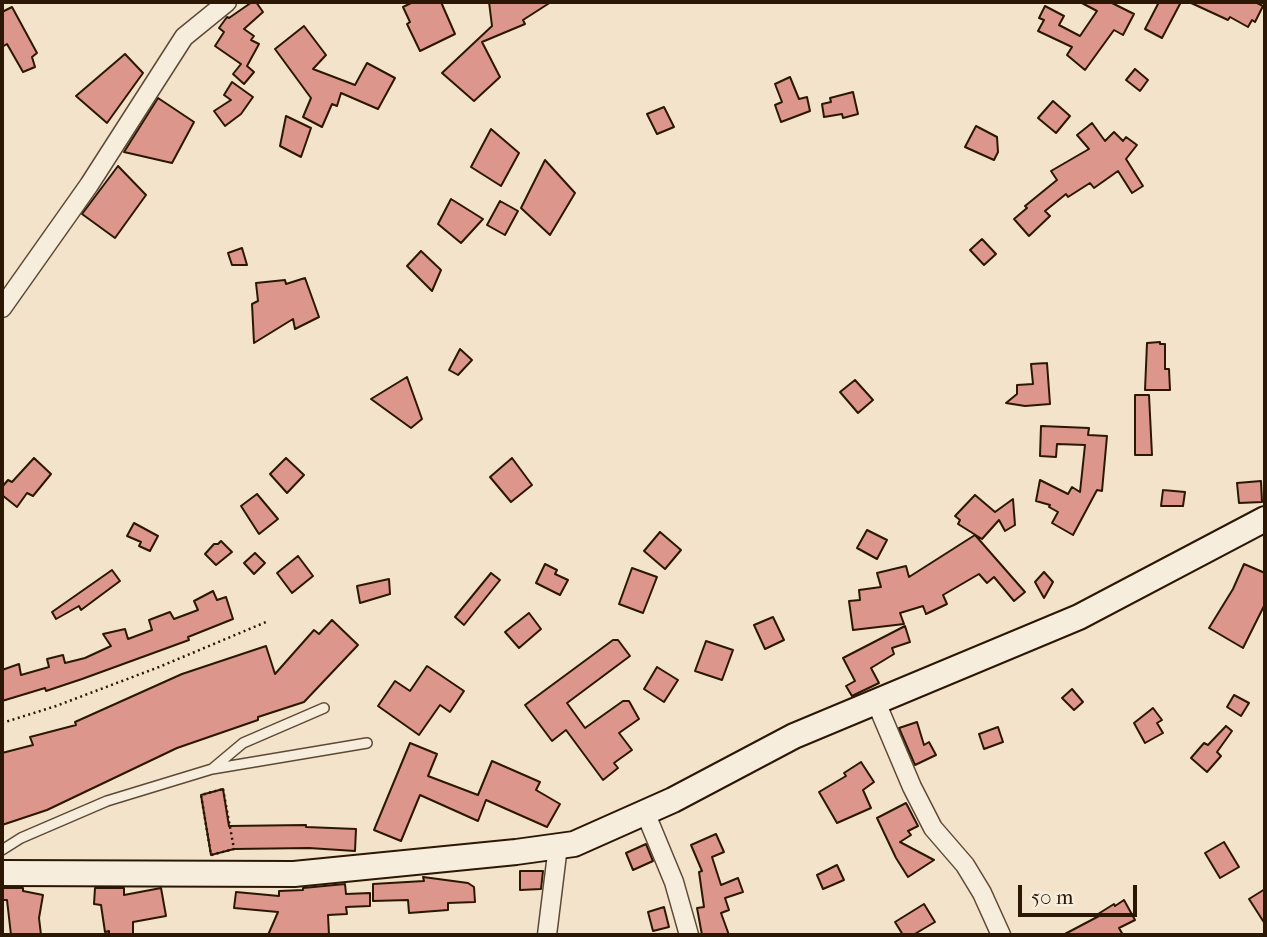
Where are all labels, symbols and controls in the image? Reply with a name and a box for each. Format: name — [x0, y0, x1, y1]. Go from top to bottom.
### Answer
scale bar — [1022, 870, 1141, 914]
text: 50 m — [1031, 885, 1074, 909]

